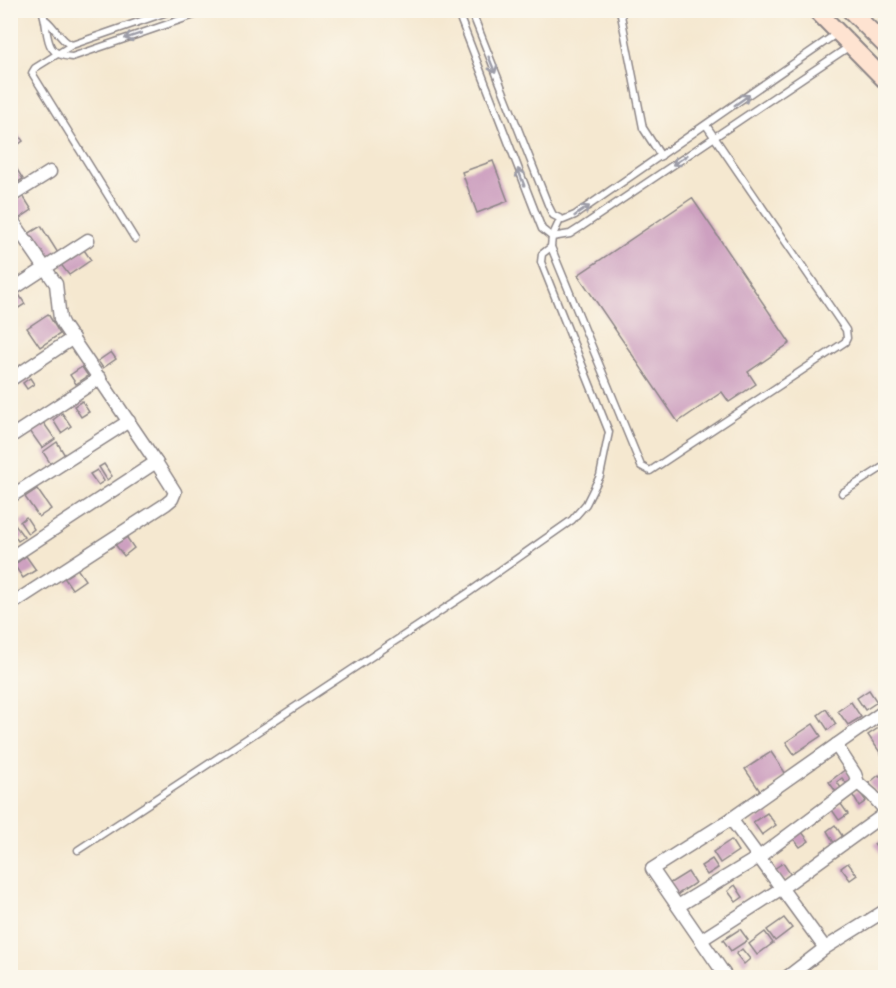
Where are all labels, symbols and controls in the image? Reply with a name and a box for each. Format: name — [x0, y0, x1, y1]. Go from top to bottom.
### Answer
one-way arrow — [125, 32, 143, 43]
one-way arrow — [487, 55, 498, 74]
one-way arrow — [733, 94, 750, 106]
one-way arrow — [672, 154, 689, 166]
one-way arrow — [515, 168, 526, 186]
one-way arrow — [573, 205, 589, 217]

